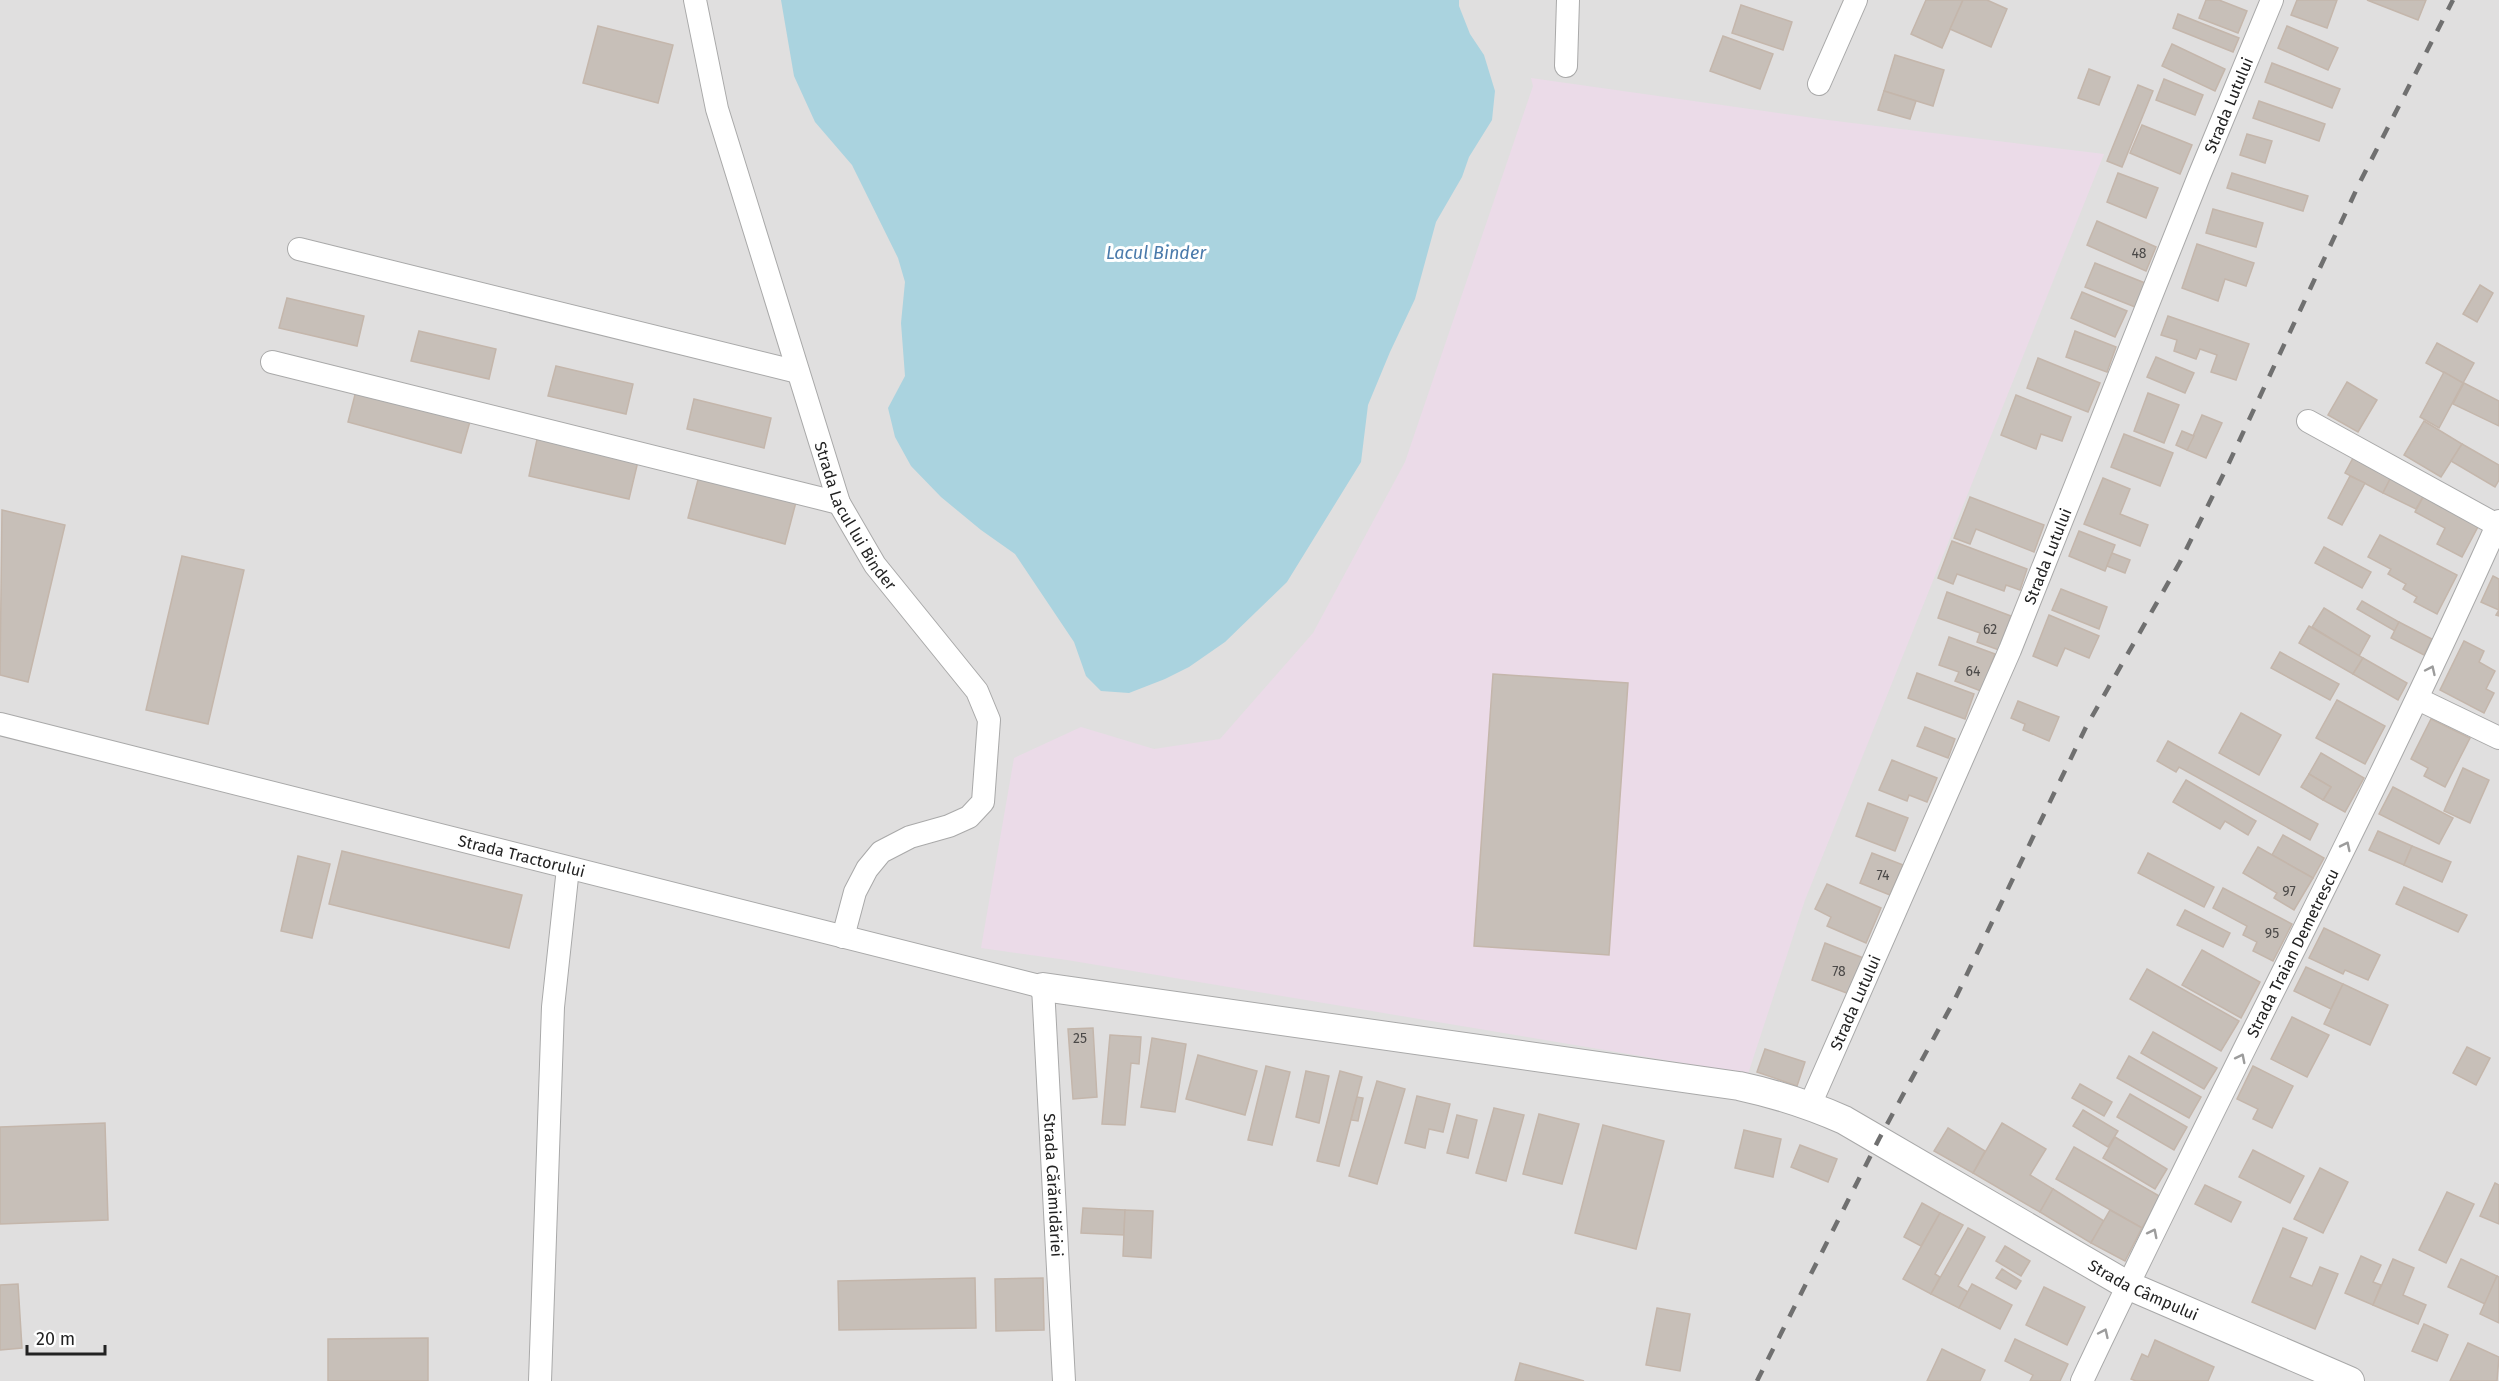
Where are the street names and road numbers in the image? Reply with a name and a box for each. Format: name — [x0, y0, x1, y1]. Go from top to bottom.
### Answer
street label: Strada Lutului — [2200, 54, 2257, 156]
street label: Strada Lacul lui Binder — [811, 439, 901, 594]
street label: Strada Lutului — [2020, 505, 2075, 607]
street label: Strada Tractorului — [456, 830, 587, 881]
street label: Strada Traian Demetrescu — [2242, 865, 2342, 1041]
street label: Strada Lutului — [1826, 952, 1884, 1053]
street label: Strada Cărămidăriei — [1040, 1113, 1067, 1257]
street label: Strada Câmpului — [2085, 1255, 2201, 1324]

